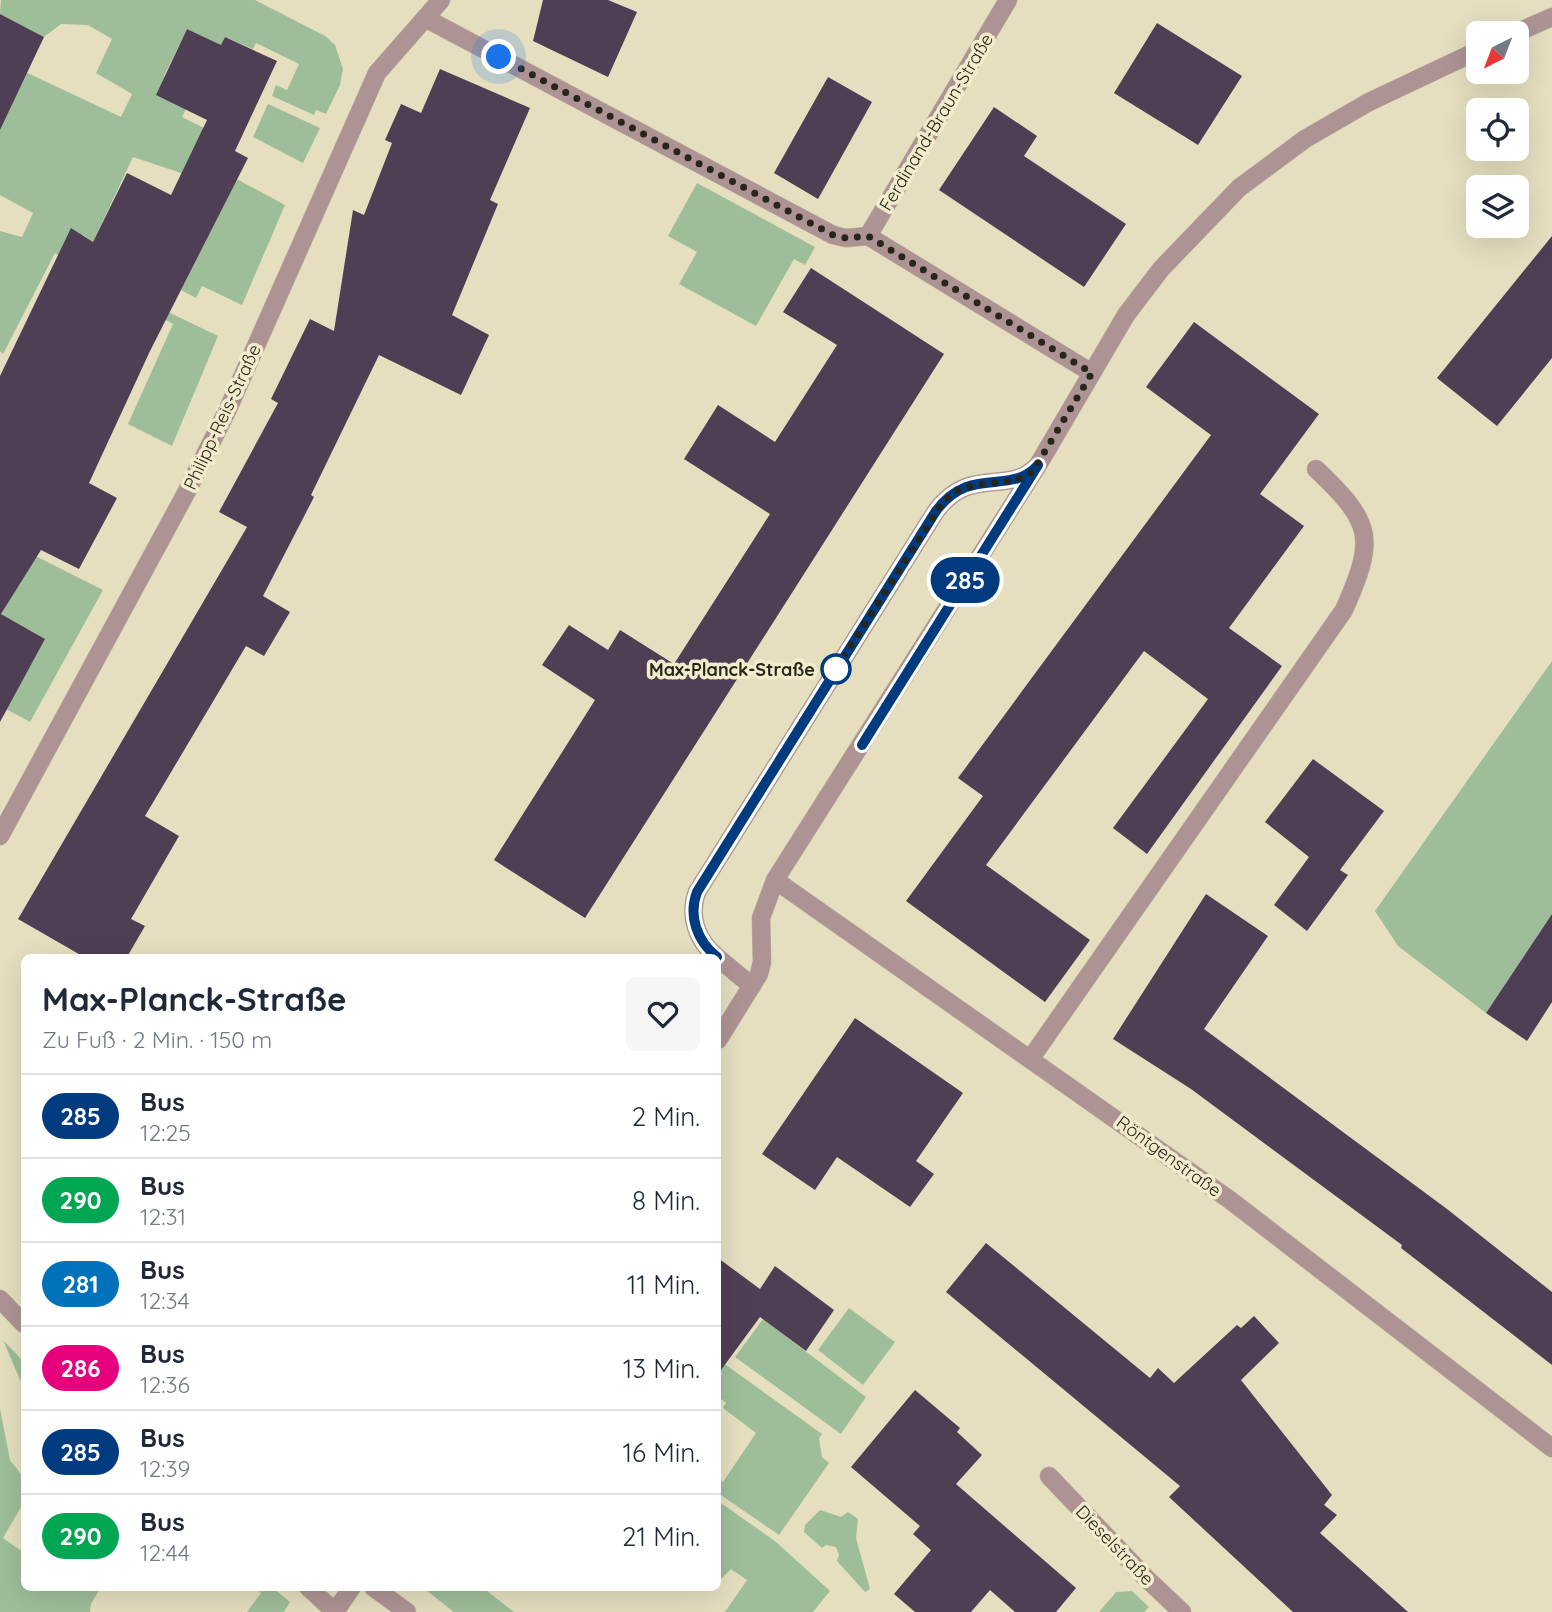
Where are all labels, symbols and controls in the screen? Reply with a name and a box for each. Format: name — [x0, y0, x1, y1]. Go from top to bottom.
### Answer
north arrow — [1466, 21, 1530, 84]
map controls — [1466, 21, 1529, 238]
street label: Ferdinand-Braun-Straße — [874, 29, 998, 215]
your location — [481, 39, 516, 74]
button: locate — [1466, 98, 1529, 161]
button: layers — [1466, 175, 1529, 238]
street label: Philipp-Reis-Straße — [178, 341, 266, 493]
line badge: 285 — [925, 557, 1005, 603]
text: 285 — [945, 565, 985, 595]
marker: Max-Planck-Straße — [821, 654, 851, 684]
place label: Max-Planck-Straße — [649, 658, 815, 681]
button: heart — [626, 977, 700, 1051]
text: Max-Planck-Straße — [42, 978, 346, 1019]
text: Zu Fuß · 2 Min. · 150 m — [42, 1025, 272, 1054]
text: Bus — [140, 1085, 185, 1118]
text: 2 Min. — [632, 1100, 700, 1133]
text: 285 — [60, 1101, 101, 1131]
street label: Röntgenstraße — [1112, 1110, 1226, 1202]
text: 12:25 — [140, 1118, 191, 1147]
text: Bus — [140, 1169, 185, 1202]
text: 8 Min. — [632, 1184, 700, 1217]
text: 290 — [59, 1185, 102, 1215]
text: 12:31 — [140, 1202, 186, 1231]
text: Bus — [140, 1253, 185, 1286]
text: 11 Min. — [627, 1268, 700, 1301]
text: 281 — [62, 1269, 99, 1299]
text: 12:34 — [140, 1286, 190, 1315]
text: Bus — [140, 1337, 185, 1370]
text: 13 Min. — [623, 1352, 700, 1385]
text: 286 — [60, 1353, 101, 1383]
text: 12:36 — [140, 1370, 190, 1399]
text: Bus — [140, 1421, 185, 1454]
text: 16 Min. — [622, 1436, 700, 1469]
text: 285 — [60, 1437, 101, 1467]
text: 12:39 — [140, 1454, 190, 1483]
street label: Dieselstraße — [1071, 1500, 1159, 1590]
text: Bus — [140, 1505, 185, 1538]
text: 21 Min. — [622, 1520, 700, 1553]
text: 290 — [59, 1521, 102, 1551]
text: 12:44 — [140, 1538, 190, 1567]

